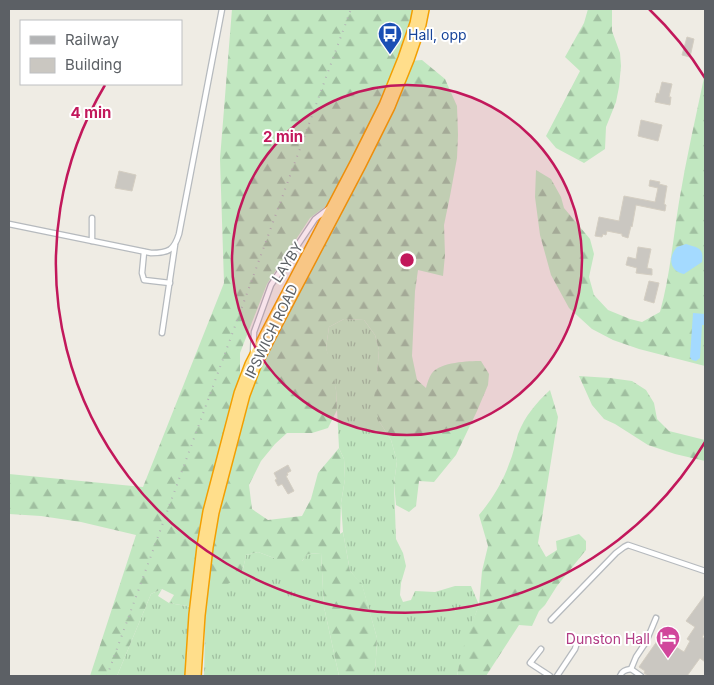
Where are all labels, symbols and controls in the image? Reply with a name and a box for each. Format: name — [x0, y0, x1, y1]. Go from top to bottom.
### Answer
legend — [20, 20, 182, 85]
bus stop icon: Hall, opp — [377, 21, 403, 55]
place label: Hall, opp — [408, 26, 467, 43]
text: Railway — [65, 30, 120, 49]
text: Building — [65, 55, 122, 74]
text: 4 min — [71, 103, 111, 122]
text: 2 min — [263, 127, 303, 146]
street label: LAYBY — [268, 238, 307, 285]
centre of rings — [398, 251, 416, 269]
street label: IPSWICH ROAD — [241, 281, 301, 381]
hotel icon: Dunston Hall — [655, 625, 681, 659]
place label: Dunston Hall — [566, 630, 650, 647]

